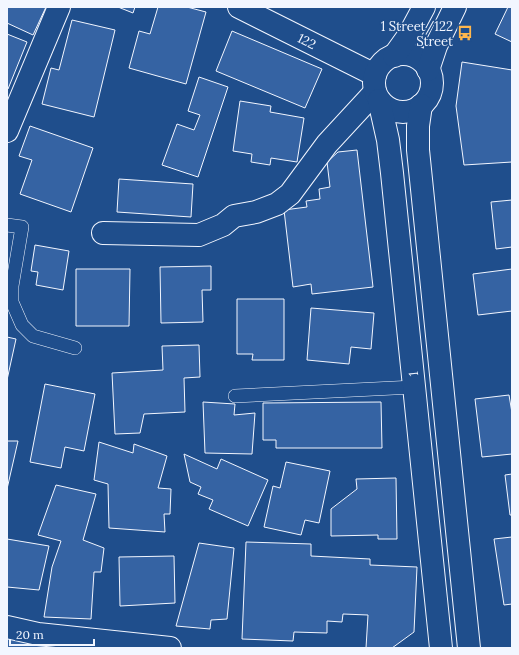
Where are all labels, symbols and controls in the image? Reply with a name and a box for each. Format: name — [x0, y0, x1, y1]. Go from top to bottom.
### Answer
place label: 1 Street/122 Street — [381, 18, 453, 50]
bus stop icon: 1 Street/122 Street — [456, 24, 474, 42]
street label: 122 — [295, 30, 319, 53]
street label: 1 — [405, 370, 422, 377]
scale bar — [10, 621, 94, 647]
text: 20 m — [16, 627, 44, 642]

